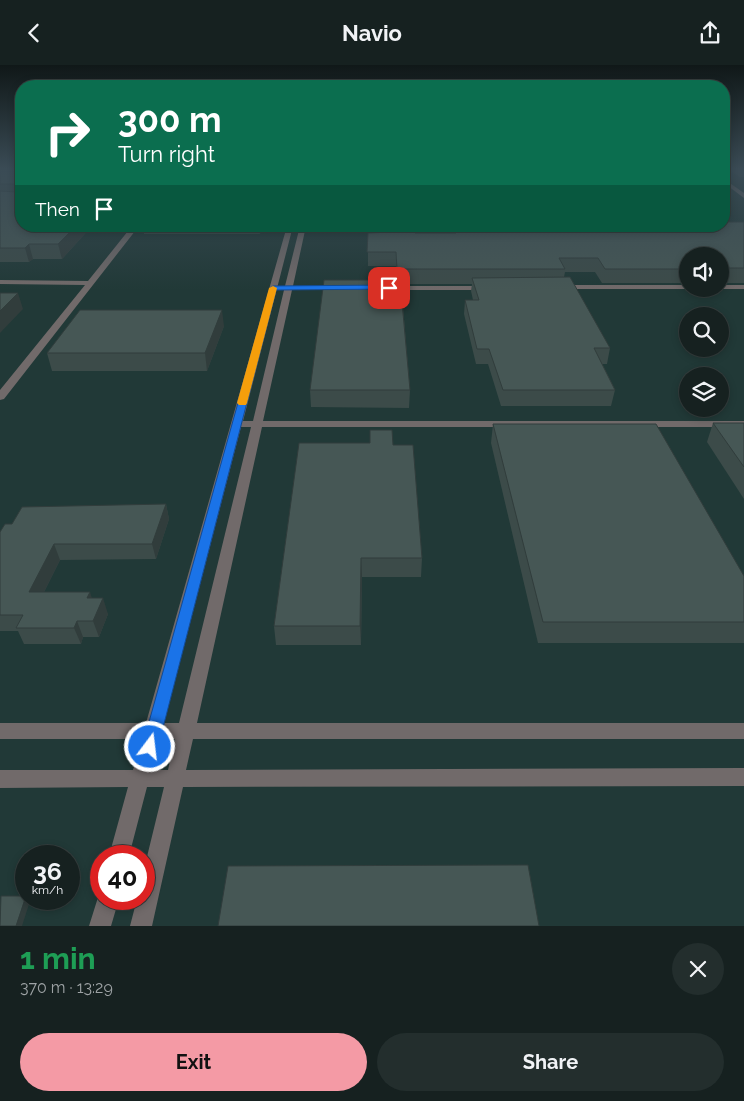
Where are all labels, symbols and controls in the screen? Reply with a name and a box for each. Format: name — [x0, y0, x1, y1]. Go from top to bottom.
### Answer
icon: back — [20, 19, 48, 47]
icon: share — [696, 19, 724, 47]
text: Navio — [342, 20, 402, 46]
text: 300 m — [118, 99, 222, 140]
icon: right — [35, 100, 100, 165]
text: Turn right — [118, 141, 215, 167]
icon: arrive — [90, 195, 118, 223]
text: Then — [35, 198, 80, 220]
map controls — [679, 247, 729, 417]
button: sound — [679, 247, 729, 297]
pin — [368, 267, 410, 309]
icon: arrive — [375, 274, 403, 302]
button: search — [679, 307, 729, 357]
button: layers — [679, 367, 729, 417]
position arrow — [123, 720, 175, 772]
speed limit sign: 40 — [90, 845, 155, 910]
text: 36 — [33, 856, 62, 886]
text: km/h — [32, 883, 63, 897]
text: 1 min — [20, 941, 96, 976]
button: close — [672, 943, 724, 995]
text: 370 m · 13:29 — [20, 978, 113, 997]
button: Exit — [20, 1033, 367, 1091]
button: Share — [377, 1033, 724, 1091]

